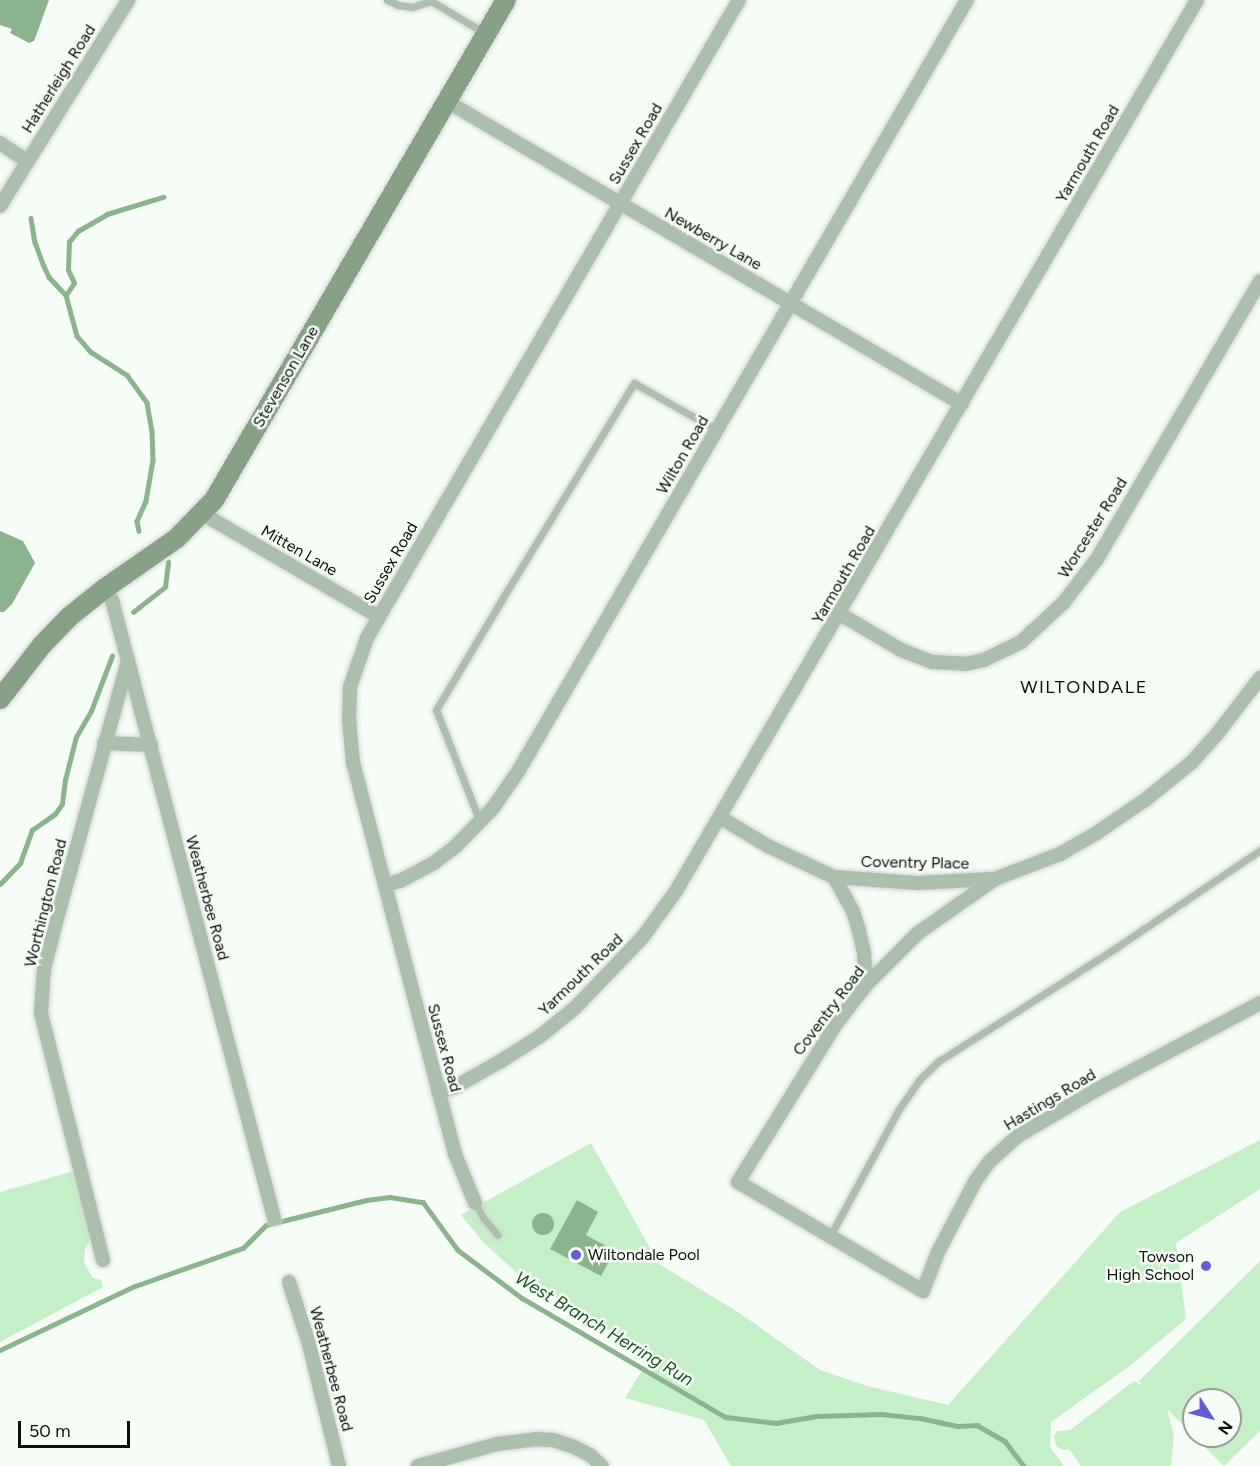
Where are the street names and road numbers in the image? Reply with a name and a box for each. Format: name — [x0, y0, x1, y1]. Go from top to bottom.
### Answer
street label: Hatherleigh Road — [18, 21, 100, 137]
street label: Sussex Road — [605, 100, 667, 188]
street label: Yarmouth Road — [1052, 102, 1124, 206]
street label: Newberry Lane — [661, 203, 765, 275]
street label: Stevenson Lane — [249, 323, 323, 431]
street label: Wilton Road — [653, 412, 713, 498]
street label: Worcester Road — [1054, 474, 1132, 582]
street label: Sussex Road — [360, 519, 422, 607]
street label: Mitten Lane — [257, 521, 341, 581]
street label: Yarmouth Road — [808, 523, 880, 627]
street label: Weatherbee Road — [181, 834, 233, 962]
street label: Worthington Road — [21, 837, 71, 969]
street label: Coventry Place — [861, 852, 969, 874]
street label: Yarmouth Road — [535, 930, 627, 1020]
street label: Coventry Road — [789, 962, 869, 1060]
street label: Sussex Road — [423, 1002, 465, 1094]
street label: Hastings Road — [1001, 1065, 1099, 1135]
street label: Weatherbee Road — [305, 1305, 357, 1433]

